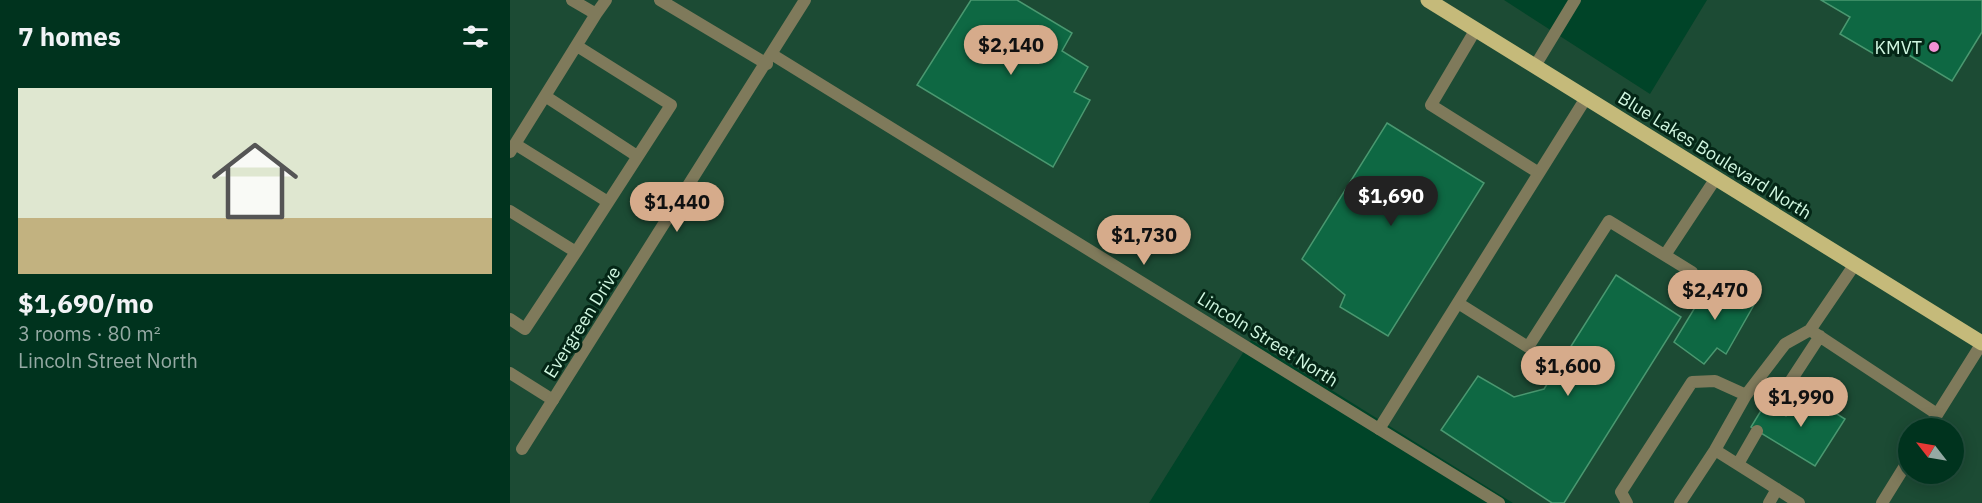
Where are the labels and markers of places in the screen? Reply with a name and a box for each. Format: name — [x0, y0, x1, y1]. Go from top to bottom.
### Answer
pin: $2,140 — [962, 25, 1060, 76]
place label: KMVT — [1875, 36, 1922, 59]
marker: KMVT — [1927, 40, 1941, 54]
pin: $1,690 — [1342, 176, 1440, 227]
pin: $1,440 — [628, 182, 726, 233]
pin: $1,730 — [1095, 215, 1193, 266]
pin: $2,470 — [1666, 270, 1764, 321]
pin: $1,600 — [1519, 346, 1617, 397]
pin: $1,990 — [1752, 377, 1850, 428]

